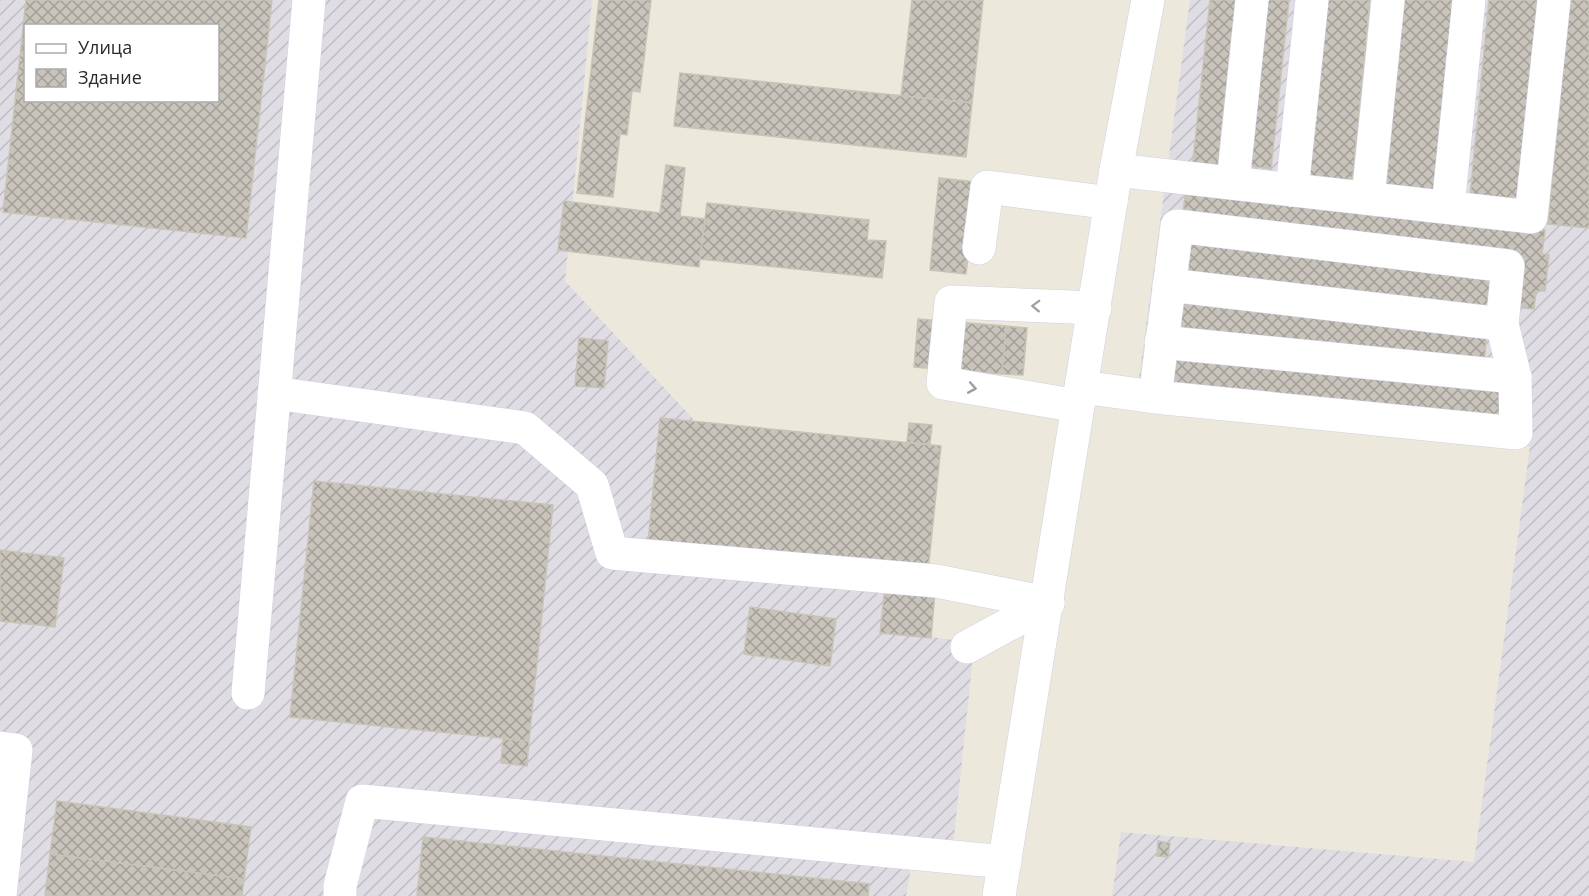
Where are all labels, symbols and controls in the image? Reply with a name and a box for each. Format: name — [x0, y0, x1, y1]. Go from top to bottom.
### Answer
legend — [24, 24, 219, 102]
text: Улица — [78, 35, 132, 59]
text: Здание — [78, 65, 142, 89]
one-way arrow — [1032, 299, 1041, 312]
one-way arrow — [966, 381, 976, 394]

